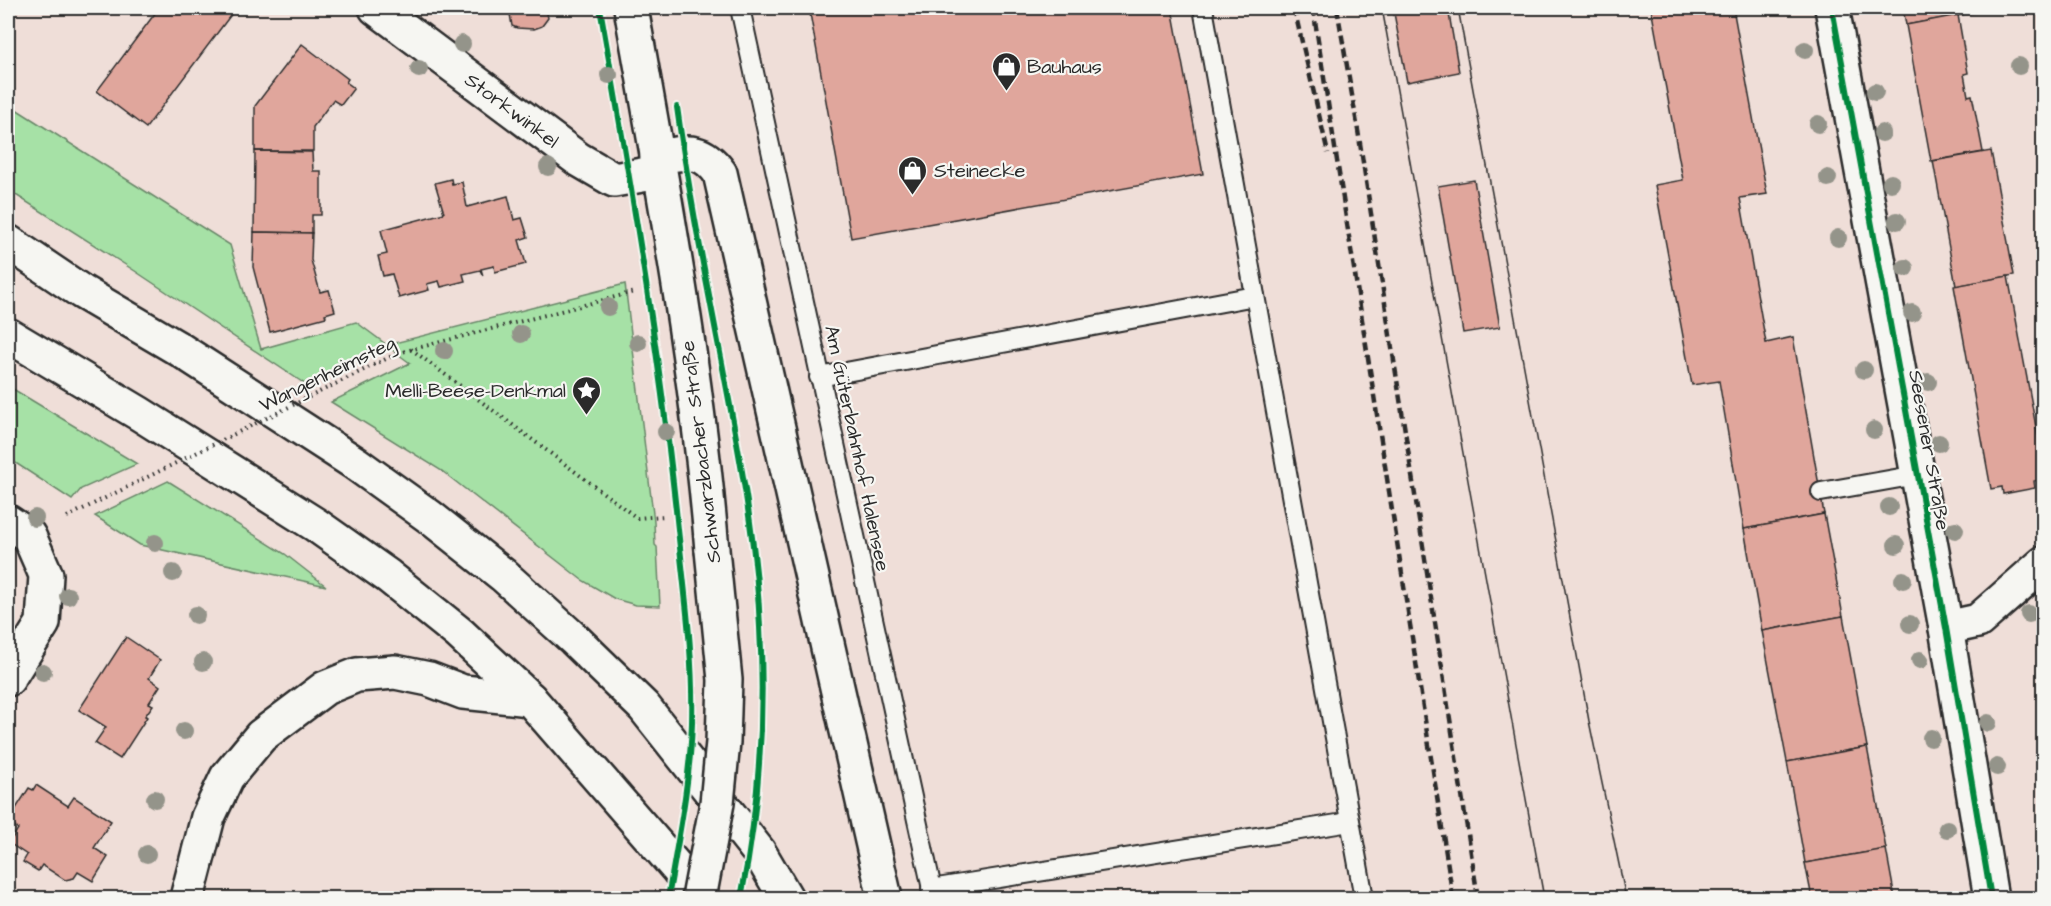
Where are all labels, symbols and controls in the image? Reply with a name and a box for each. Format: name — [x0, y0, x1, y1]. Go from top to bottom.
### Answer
shop icon: Bauhaus — [990, 50, 1022, 92]
place label: Bauhaus — [1027, 53, 1102, 81]
street label: Storkwinkel — [459, 66, 564, 155]
shop icon: Steinecke — [897, 154, 929, 196]
place label: Steinecke — [934, 157, 1026, 185]
street label: Am Güterbahnhof Halensee — [817, 323, 897, 574]
street label: Wangenheimsteg — [254, 329, 401, 420]
street label: Schwarzbacher Straße — [673, 339, 729, 565]
street label: Seesener Straße — [1901, 368, 1957, 533]
place icon: Melli-Beese-Denkmal — [571, 374, 603, 416]
place label: Melli-Beese-Denkmal — [385, 377, 566, 405]

